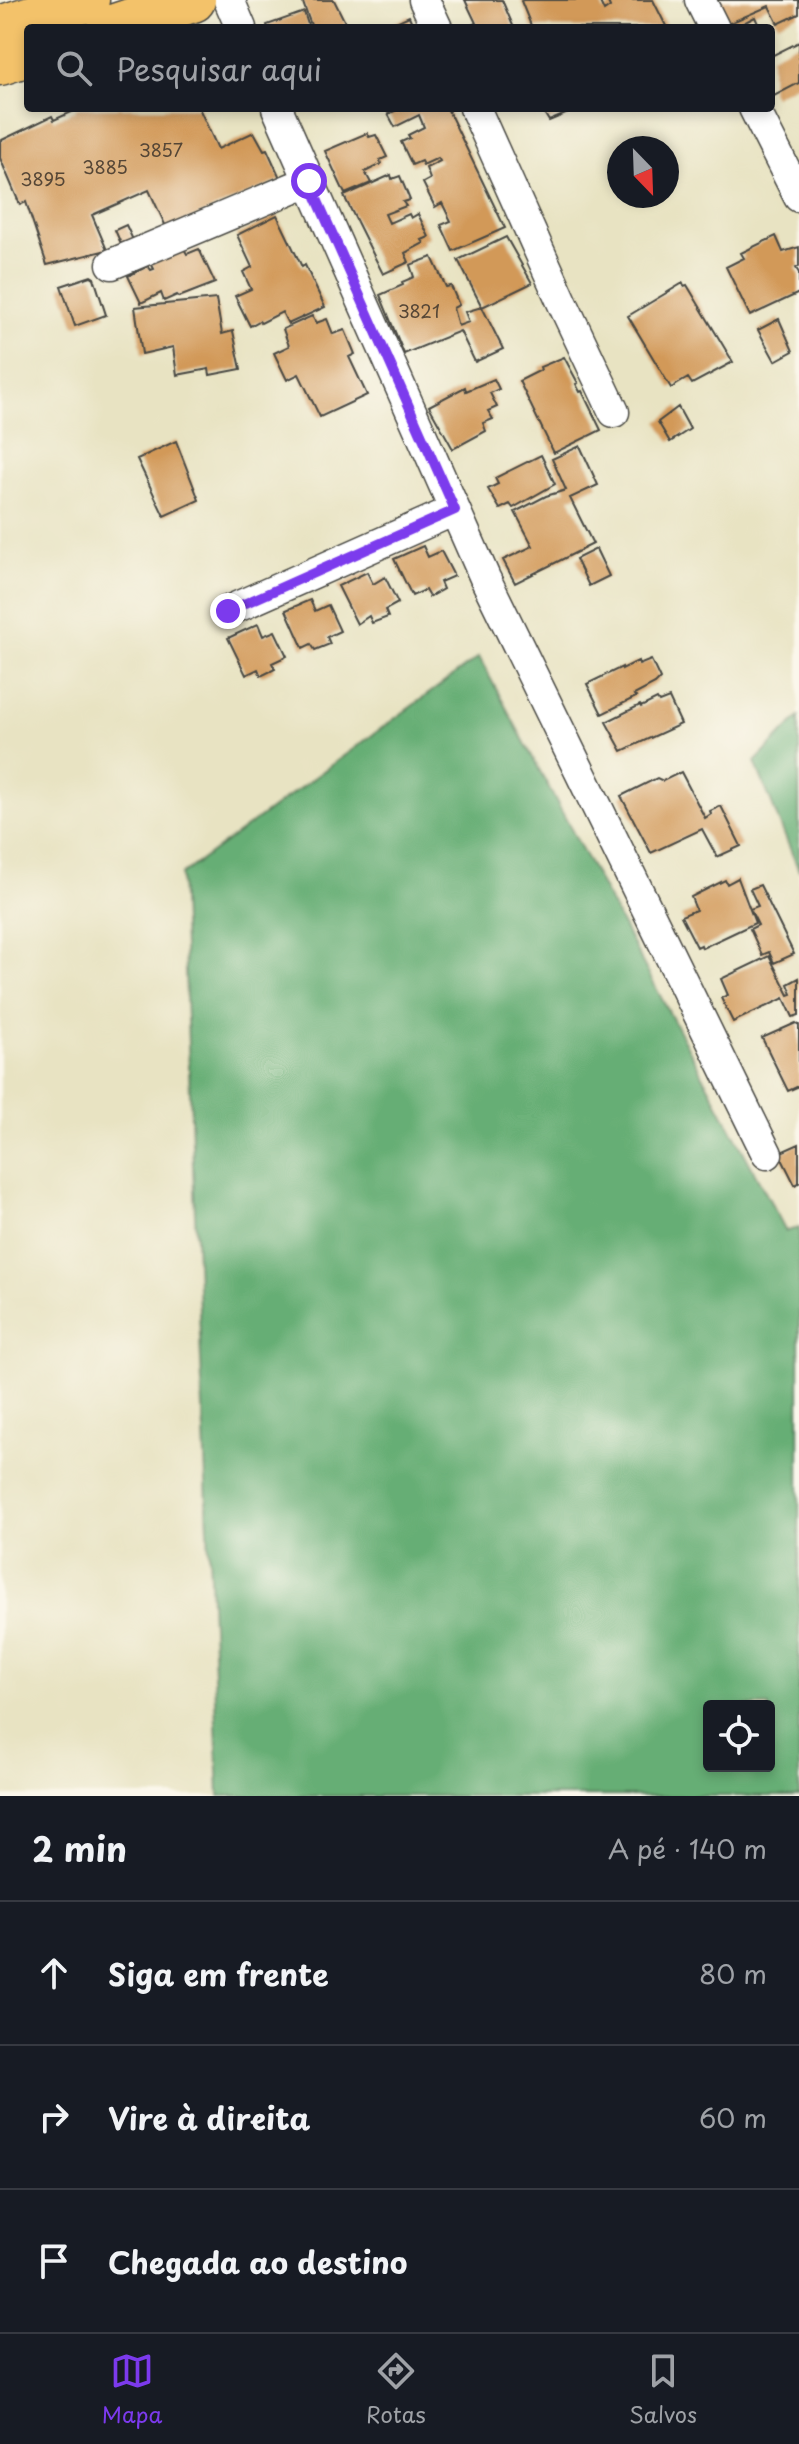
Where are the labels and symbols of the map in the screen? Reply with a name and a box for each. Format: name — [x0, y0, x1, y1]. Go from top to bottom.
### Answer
house number: 3857 — [139, 136, 183, 163]
north arrow — [607, 136, 679, 208]
house number: 3885 — [82, 153, 128, 180]
route start — [291, 163, 327, 199]
house number: 3895 — [20, 165, 66, 192]
house number: 3821 — [398, 297, 440, 324]
route end — [210, 593, 246, 629]

